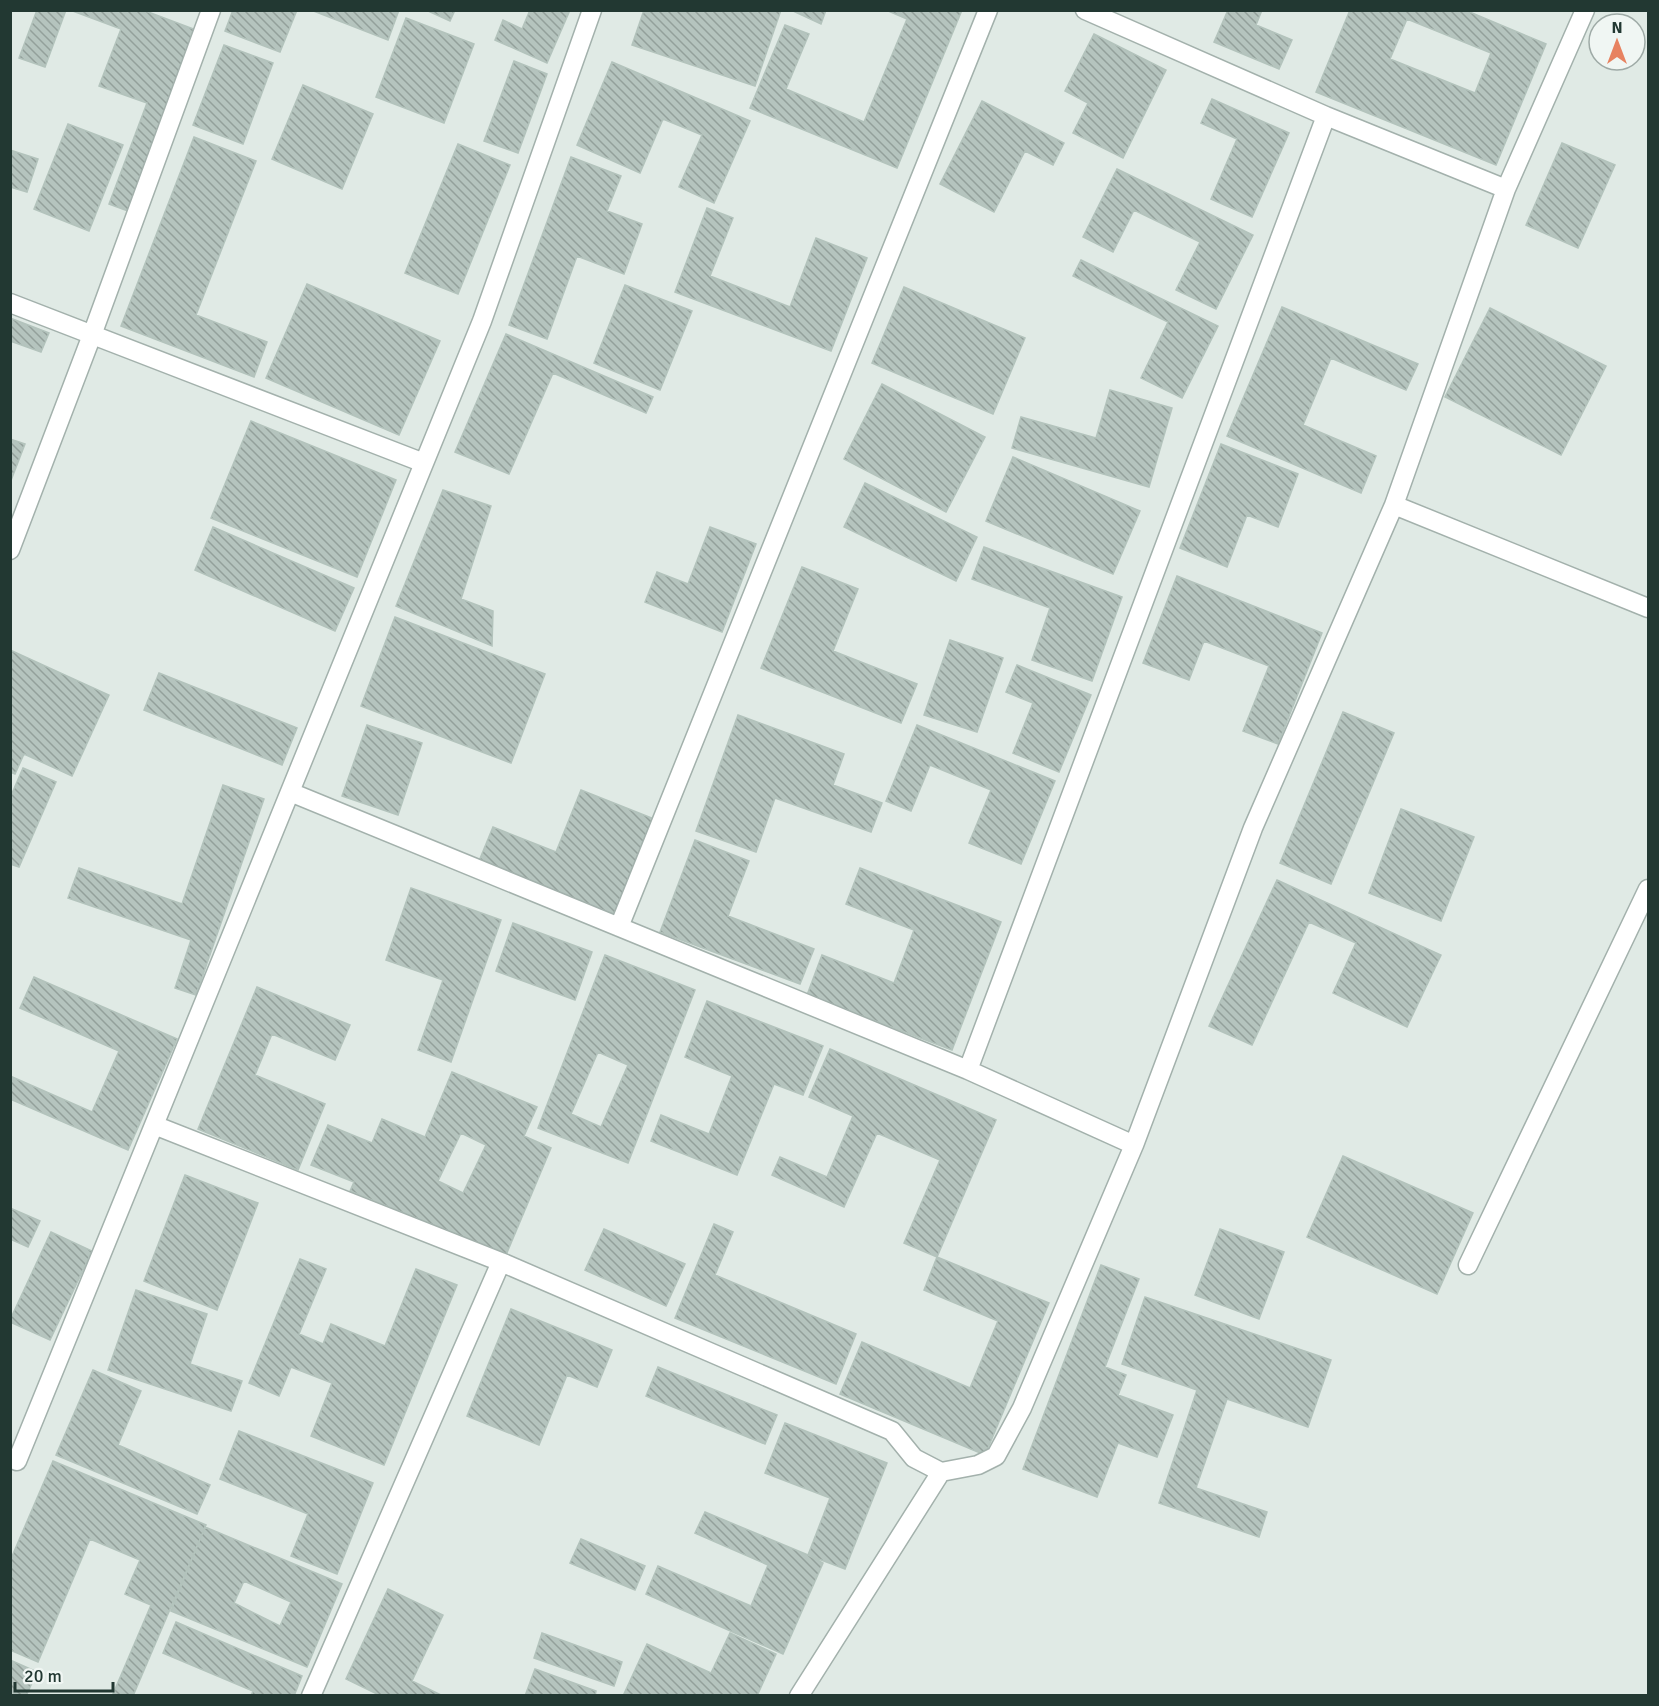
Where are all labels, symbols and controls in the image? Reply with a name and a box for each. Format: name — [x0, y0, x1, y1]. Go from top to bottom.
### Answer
north arrow — [1587, 12, 1647, 72]
text: N — [1611, 18, 1623, 38]
scale bar — [15, 1655, 112, 1693]
text: 20 m — [24, 1665, 62, 1687]

